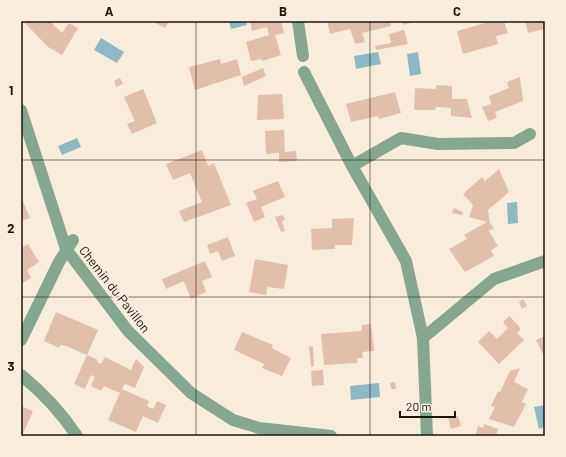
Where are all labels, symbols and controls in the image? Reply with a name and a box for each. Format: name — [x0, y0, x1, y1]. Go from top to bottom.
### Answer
text: A — [105, 3, 114, 19]
text: B — [279, 3, 287, 19]
text: C — [453, 3, 461, 19]
text: 1 — [9, 82, 13, 98]
text: 2 — [7, 220, 15, 236]
street label: Chemin du Pavillon — [76, 242, 154, 336]
text: 3 — [7, 358, 15, 374]
scale bar — [400, 393, 455, 419]
text: 20 m — [406, 399, 432, 413]

